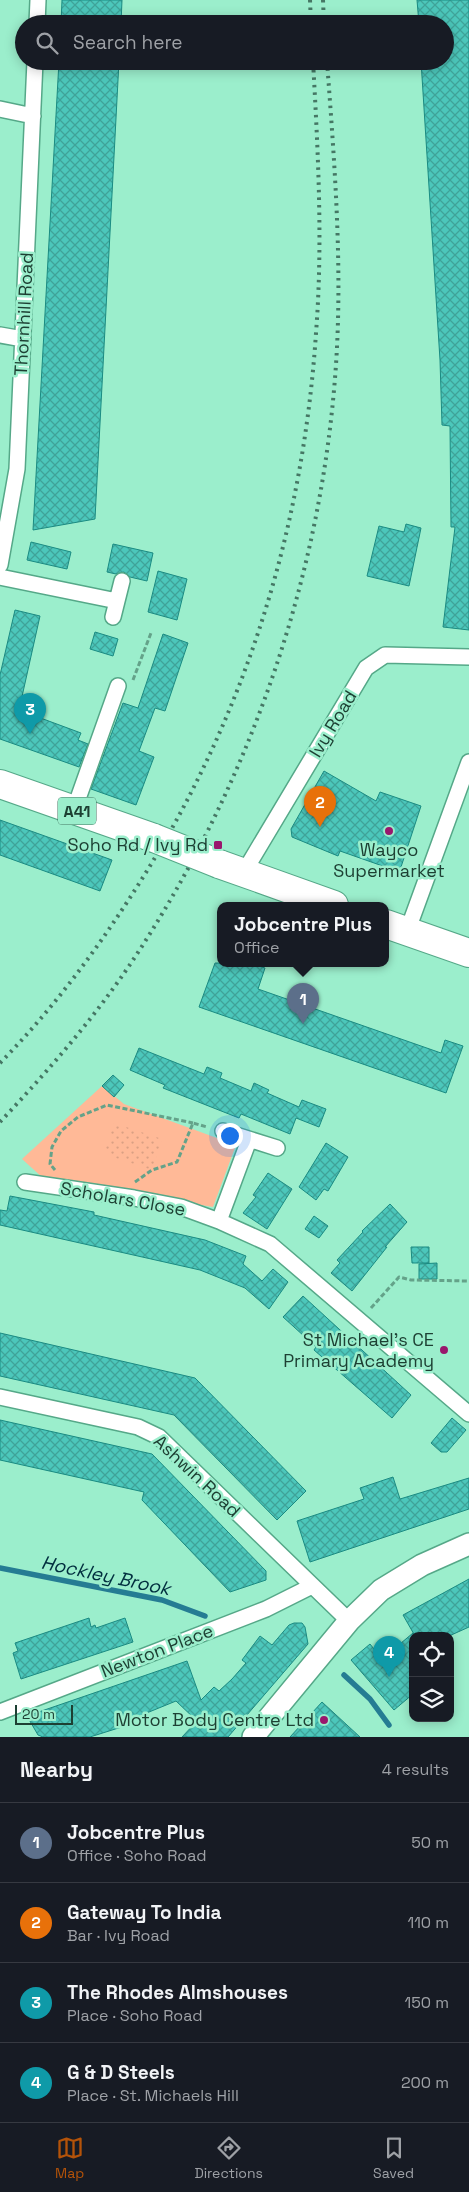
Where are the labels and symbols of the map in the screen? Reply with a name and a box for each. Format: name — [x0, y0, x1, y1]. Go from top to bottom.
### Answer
street label: Thornhill Road — [9, 252, 38, 376]
street label: Ivy Road — [304, 686, 361, 761]
pin: 3 — [14, 693, 46, 734]
pin: 2 — [304, 786, 336, 827]
road number: A41 — [58, 798, 96, 824]
marker: Wayco Supermarket — [383, 825, 395, 837]
place label: Soho Rd / Ivy Rd — [68, 833, 208, 856]
place label: Wayco Supermarket — [333, 838, 445, 882]
marker: Soho Rd / Ivy Rd — [212, 839, 224, 851]
pin: 1 — [287, 983, 319, 1024]
your location — [217, 1123, 243, 1149]
street label: Scholars Close — [59, 1176, 187, 1221]
place label: St Michael's CE Primary Academy — [283, 1328, 434, 1372]
marker: St Michael's CE Primary Academy — [438, 1344, 450, 1356]
street label: Ashwin Road — [149, 1430, 246, 1522]
water label: Hockley Brook — [39, 1550, 175, 1602]
street label: Newton Place — [97, 1619, 216, 1682]
pin: 4 — [373, 1636, 405, 1677]
scale bar — [15, 1702, 72, 1725]
place label: Motor Body Centre Ltd — [115, 1708, 314, 1731]
marker: Motor Body Centre Ltd — [318, 1714, 330, 1726]

